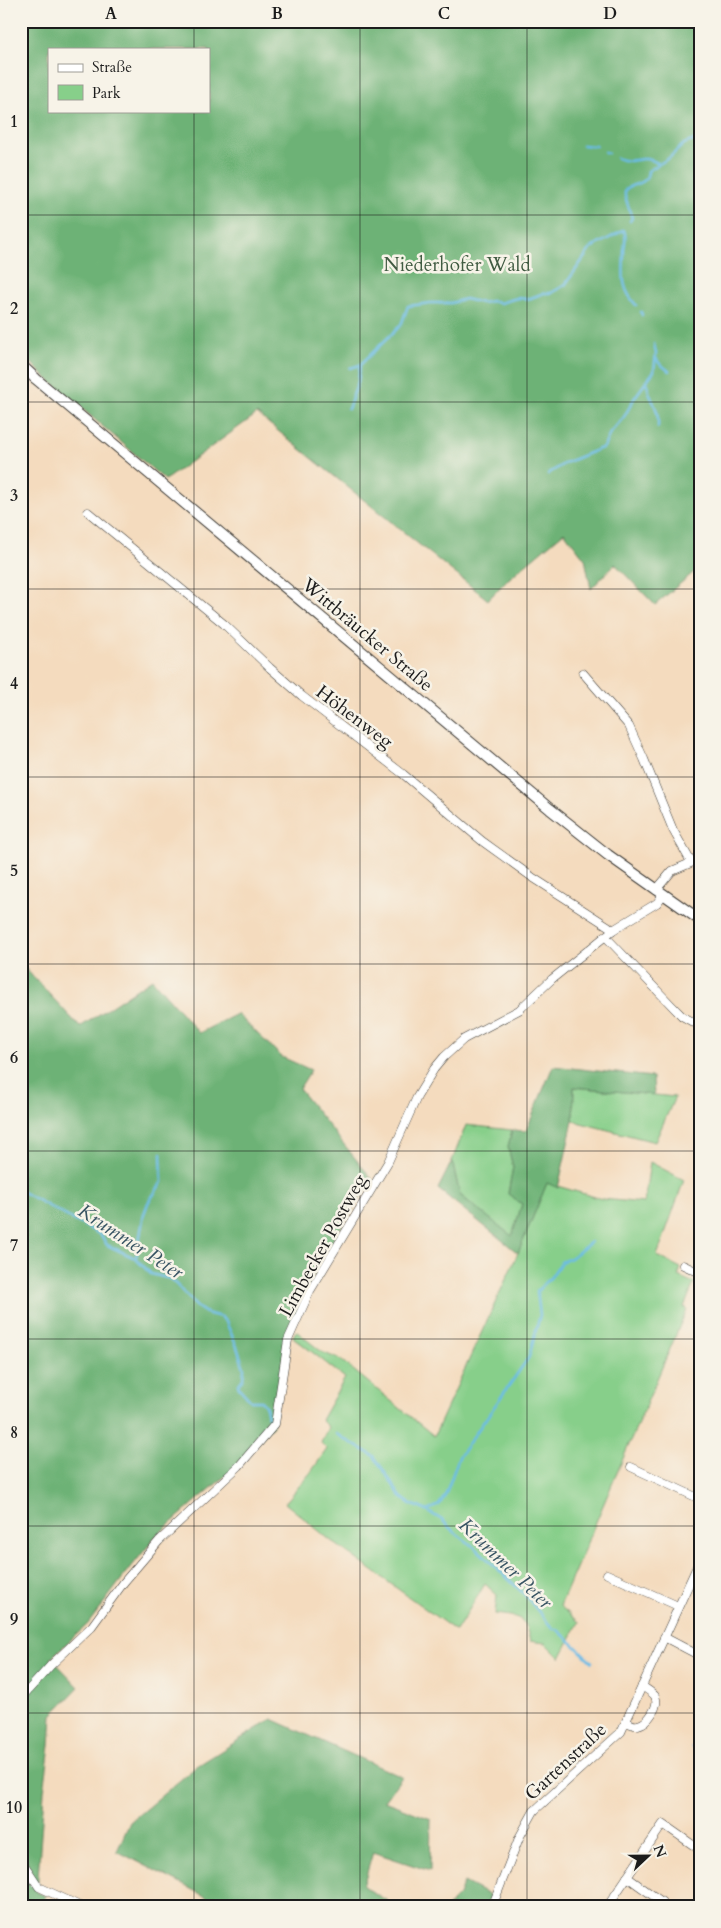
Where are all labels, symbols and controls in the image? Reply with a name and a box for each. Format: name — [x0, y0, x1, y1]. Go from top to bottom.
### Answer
text: A — [105, 3, 117, 25]
text: B — [271, 3, 283, 25]
text: C — [438, 3, 450, 25]
text: D — [603, 3, 617, 25]
legend — [48, 48, 210, 112]
text: Straße — [92, 57, 132, 77]
text: Park — [92, 83, 121, 103]
text: 1 — [10, 111, 18, 133]
park label: Niederhofer Wald — [383, 252, 531, 278]
text: 2 — [10, 298, 18, 320]
text: 3 — [10, 485, 18, 507]
street label: Wittbräucker Straße — [295, 571, 439, 698]
text: 4 — [10, 673, 18, 695]
street label: Höhenweg — [310, 679, 399, 755]
text: 5 — [10, 860, 18, 882]
text: 6 — [10, 1047, 18, 1069]
street label: Limbecker Postweg — [273, 1169, 373, 1322]
water label: Krummer Peter — [73, 1197, 190, 1286]
text: 7 — [10, 1235, 18, 1257]
text: 8 — [10, 1422, 18, 1444]
water label: Krummer Peter — [453, 1512, 559, 1616]
text: 9 — [10, 1609, 18, 1631]
street label: Gartenstraße — [519, 1717, 612, 1806]
text: 10 — [6, 1797, 22, 1819]
north arrow — [624, 1830, 674, 1880]
text: N — [649, 1842, 671, 1861]

